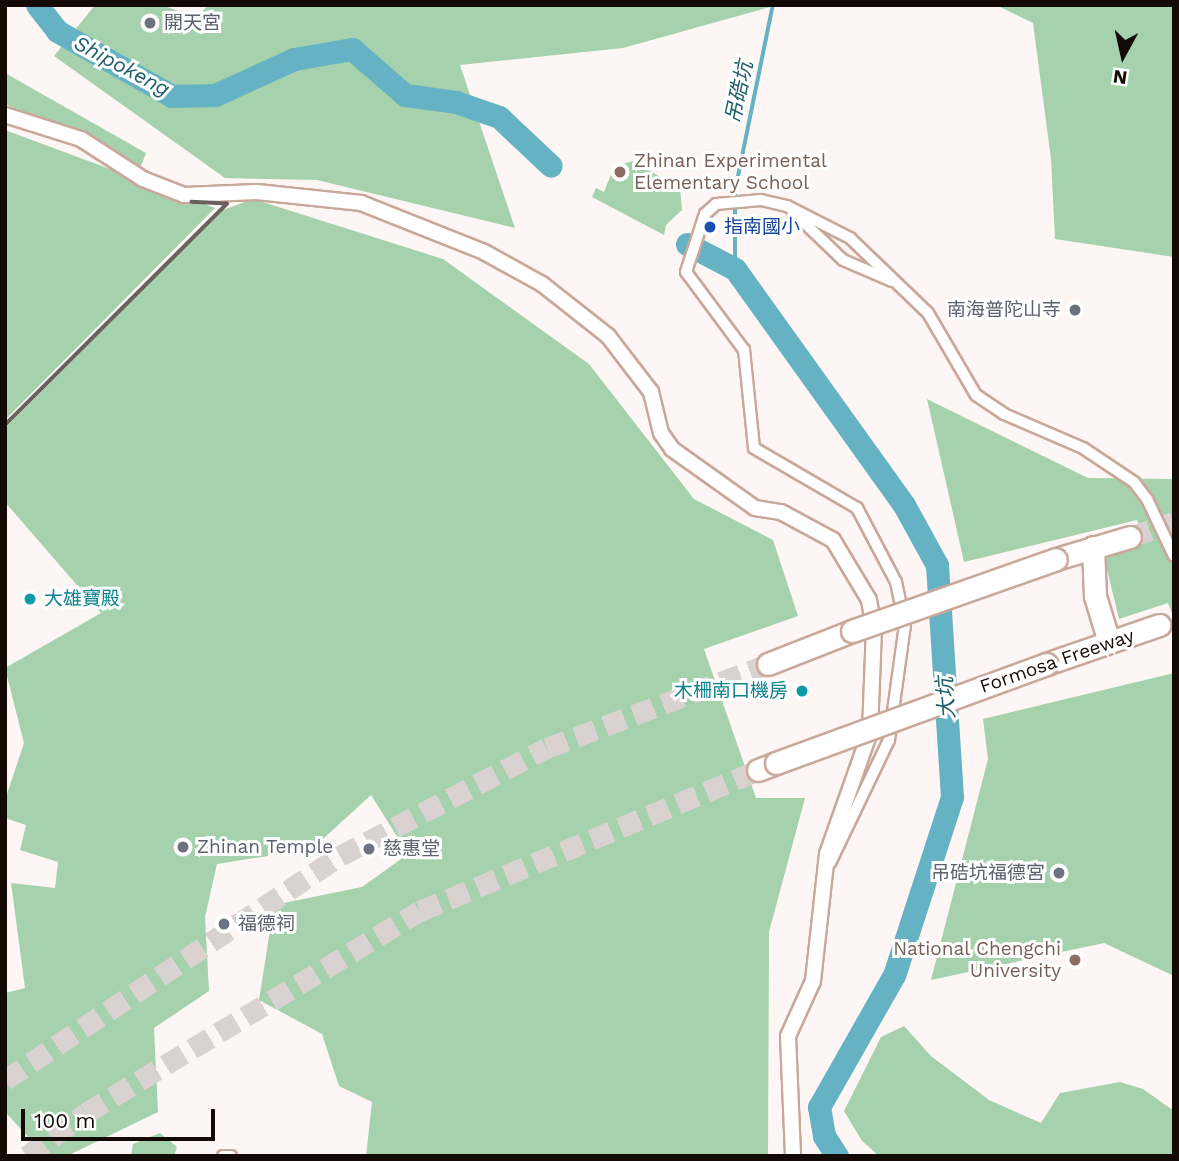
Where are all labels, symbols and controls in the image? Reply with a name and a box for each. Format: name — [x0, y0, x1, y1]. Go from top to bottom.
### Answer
place label: 開天宮 — [164, 12, 221, 34]
marker: 開天宮 — [142, 15, 158, 31]
north arrow — [1088, 21, 1158, 91]
water label: Shipokeng — [70, 30, 174, 102]
water label: 吊硞坑 — [720, 59, 758, 125]
text: N — [1111, 65, 1129, 90]
place label: Zhinan Experimental Elementary School — [634, 150, 827, 194]
marker: Zhinan Experimental Elementary School — [612, 164, 628, 180]
place label: 指南國小 — [724, 216, 800, 238]
marker: 指南國小 — [702, 219, 718, 235]
place label: 南海普陀山寺 — [947, 299, 1061, 321]
marker: 南海普陀山寺 — [1067, 302, 1083, 318]
place label: 大雄寶殿 — [44, 588, 120, 610]
marker: 大雄寶殿 — [22, 591, 38, 607]
street label: Formosa Freeway — [977, 624, 1137, 698]
water label: 大坑 — [932, 676, 960, 720]
place label: 木柵南口機房 — [674, 680, 788, 702]
marker: 木柵南口機房 — [794, 683, 810, 699]
place label: Zhinan Temple — [197, 836, 334, 858]
place label: 慈惠堂 — [383, 838, 440, 860]
marker: Zhinan Temple — [175, 839, 191, 855]
marker: 慈惠堂 — [361, 841, 377, 857]
place label: 吊硞坑福德宮 — [931, 862, 1045, 884]
marker: 吊硞坑福德宮 — [1051, 865, 1067, 881]
place label: 福德祠 — [238, 913, 295, 935]
marker: 福德祠 — [216, 916, 232, 932]
place label: National Chengchi University — [892, 938, 1061, 982]
marker: National Chengchi University — [1067, 952, 1083, 968]
scale bar — [24, 1094, 219, 1138]
text: 100 m — [34, 1108, 96, 1133]

